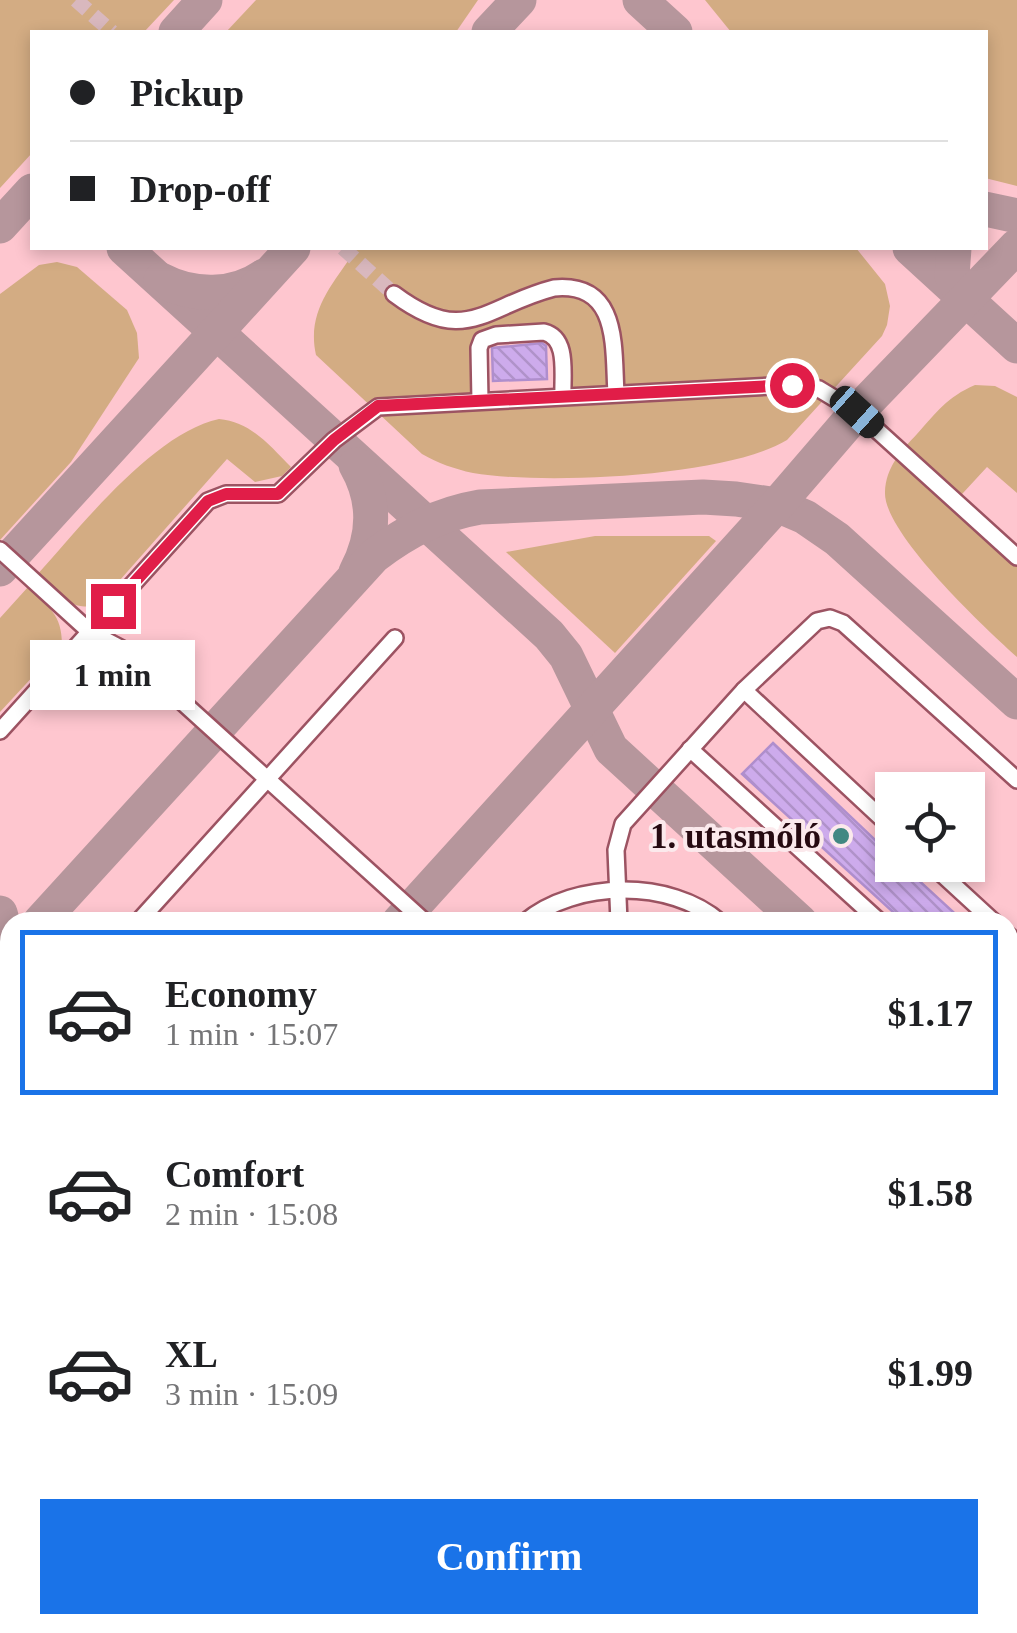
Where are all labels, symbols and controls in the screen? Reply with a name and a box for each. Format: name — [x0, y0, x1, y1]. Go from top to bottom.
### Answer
text: Pickup — [130, 72, 244, 114]
text: Drop-off — [130, 168, 271, 210]
route start — [770, 363, 815, 408]
car — [825, 381, 889, 443]
route end — [91, 584, 136, 629]
callout: 1 min — [31, 641, 196, 711]
text: 1 min — [74, 657, 151, 693]
map controls — [875, 772, 985, 882]
button: locate — [875, 772, 985, 882]
place label: 1. utasmóló — [650, 817, 821, 856]
marker: 1. utasmóló — [830, 825, 852, 847]
icon: car — [45, 968, 135, 1058]
text: Economy — [165, 973, 317, 1015]
text: $1.17 — [888, 992, 973, 1034]
text: 1 min · 15:07 — [165, 1016, 338, 1052]
icon: car — [45, 1148, 135, 1238]
text: Comfort — [165, 1153, 304, 1195]
text: $1.58 — [888, 1172, 973, 1214]
text: 2 min · 15:08 — [165, 1196, 338, 1232]
icon: car — [45, 1328, 135, 1418]
text: XL — [165, 1333, 218, 1375]
text: $1.99 — [888, 1352, 973, 1394]
text: 3 min · 15:09 — [165, 1376, 338, 1412]
button: Confirm — [40, 1499, 978, 1614]

